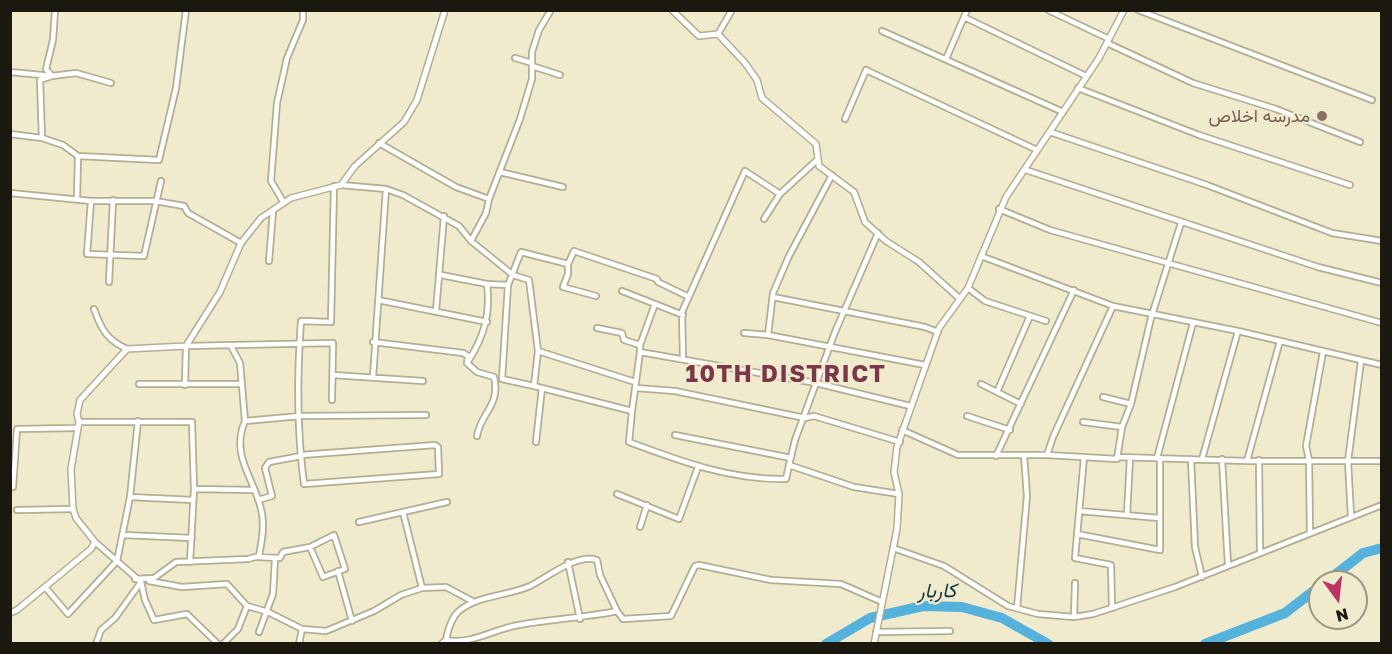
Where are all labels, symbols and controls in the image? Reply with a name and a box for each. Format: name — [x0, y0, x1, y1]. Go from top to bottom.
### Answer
place label: مدرسه اخلاص — [1209, 105, 1310, 127]
marker: مدرسه اخلاص — [1315, 109, 1329, 123]
district label: 10TH DISTRICT — [686, 360, 886, 388]
north arrow — [1308, 570, 1368, 630]
water label: کاربار — [918, 579, 956, 603]
text: N — [1334, 604, 1351, 627]

